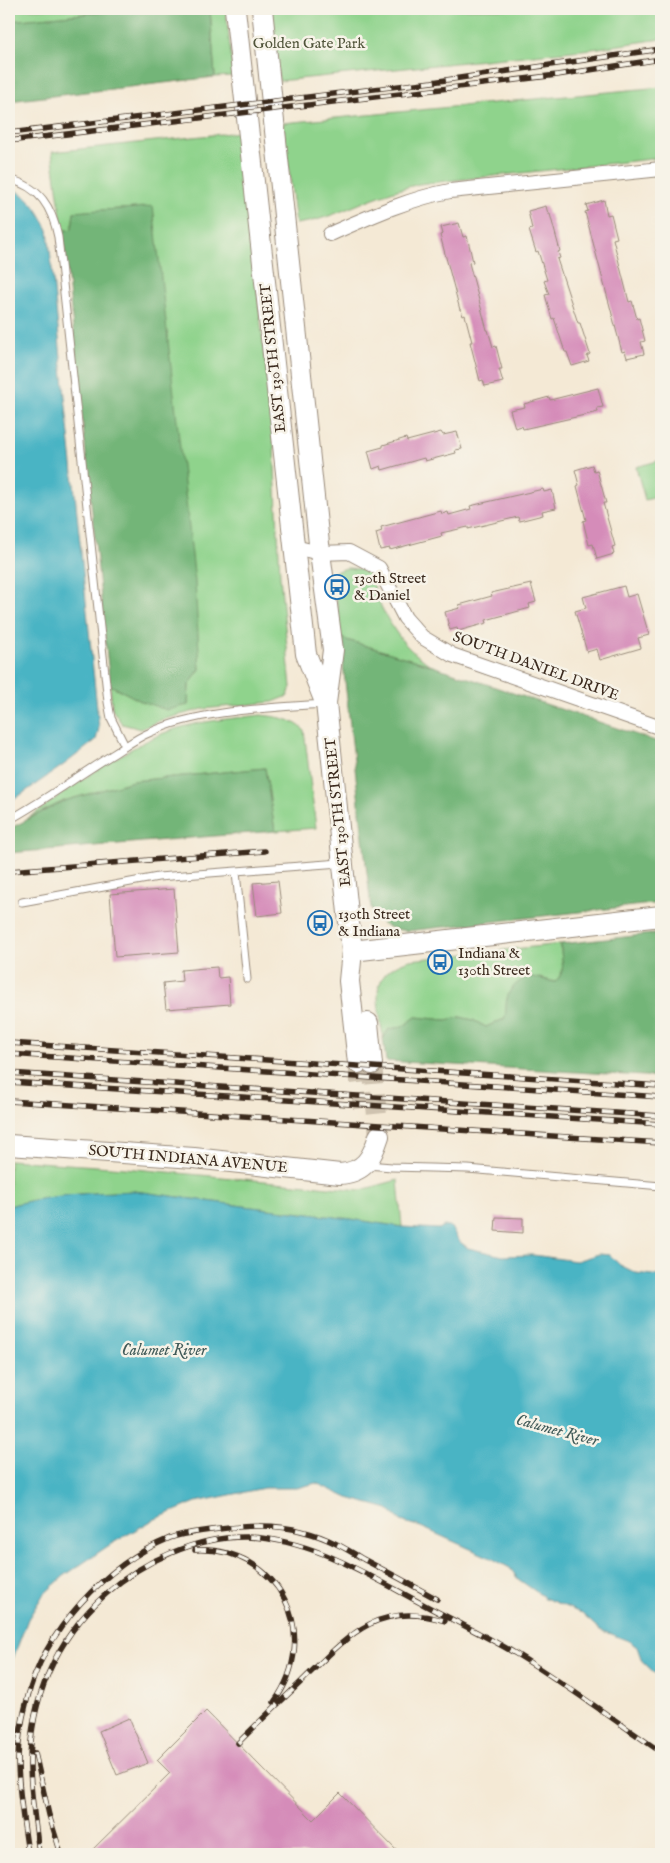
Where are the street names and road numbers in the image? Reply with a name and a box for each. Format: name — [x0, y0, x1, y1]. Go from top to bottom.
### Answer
street label: EAST 130TH STREET — [256, 282, 290, 433]
street label: SOUTH DANIEL DRIVE — [450, 627, 622, 705]
street label: EAST 130TH STREET — [321, 736, 355, 887]
street label: SOUTH INDIANA AVENUE — [88, 1141, 288, 1177]

